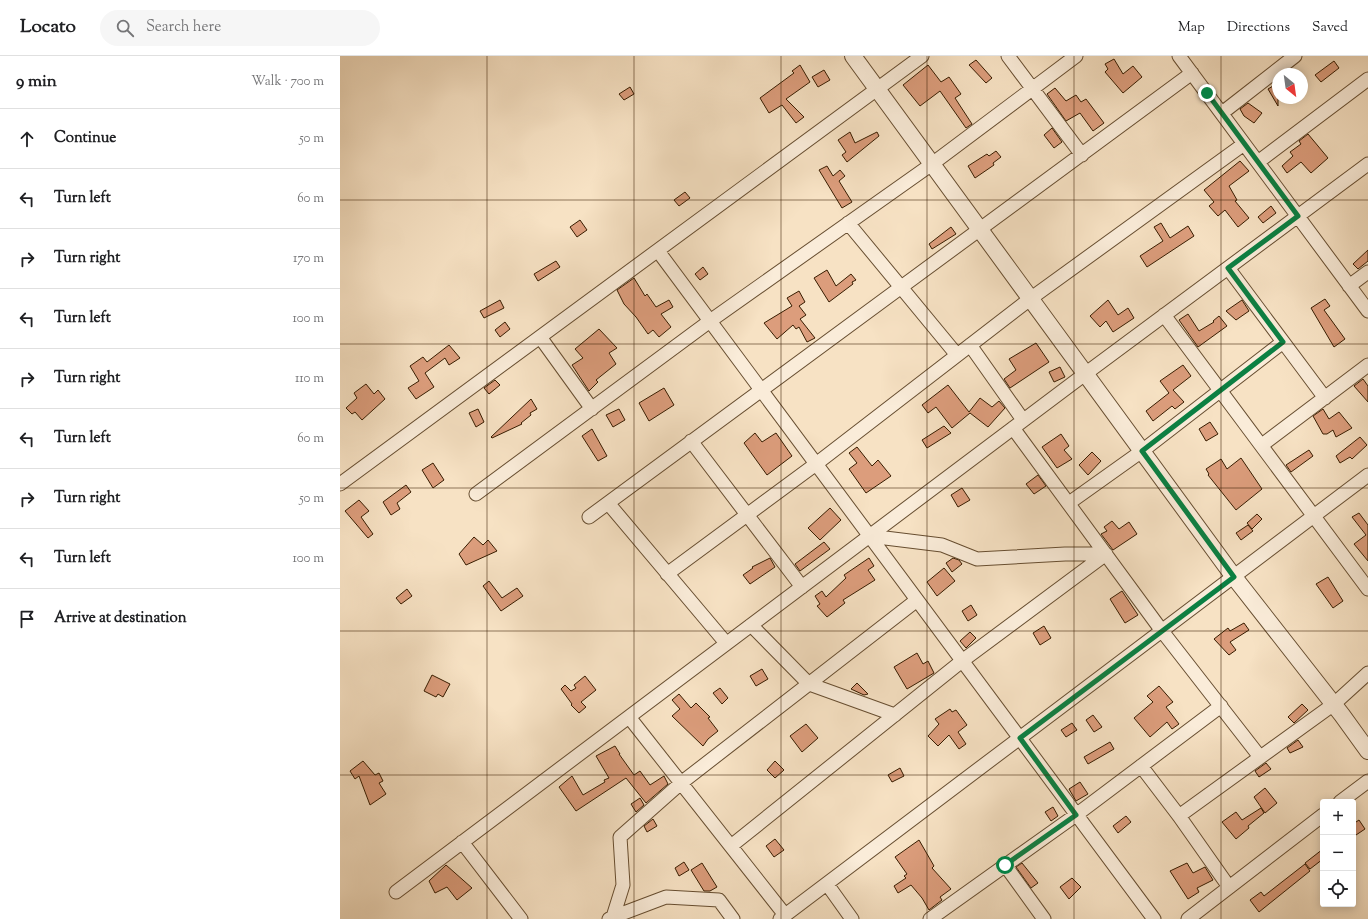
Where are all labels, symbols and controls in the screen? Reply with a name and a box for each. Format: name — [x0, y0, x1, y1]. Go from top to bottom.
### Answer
search box — [100, 10, 380, 46]
text: Locato — [20, 14, 76, 41]
icon: search — [114, 17, 136, 39]
text: Search here — [146, 17, 221, 38]
text: Map — [1178, 18, 1205, 38]
text: Directions — [1227, 18, 1290, 38]
text: Saved — [1312, 18, 1348, 38]
north arrow — [1272, 68, 1308, 104]
text: 9 min — [16, 70, 57, 94]
text: Walk · 700 m — [251, 73, 324, 91]
route end — [1198, 84, 1216, 102]
icon: ahead — [16, 128, 38, 150]
text: Continue — [54, 128, 116, 149]
text: 50 m — [299, 130, 324, 148]
icon: left — [16, 188, 38, 210]
text: Turn left — [54, 188, 111, 209]
text: 60 m — [297, 190, 324, 208]
icon: right — [16, 248, 38, 270]
text: Turn right — [54, 248, 120, 269]
text: 170 m — [293, 250, 324, 268]
icon: left — [16, 308, 38, 330]
text: Turn left — [54, 308, 111, 329]
text: 100 m — [292, 310, 324, 328]
icon: right — [16, 368, 38, 390]
text: Turn right — [54, 368, 120, 389]
text: 110 m — [295, 370, 324, 388]
icon: left — [16, 428, 38, 450]
text: Turn left — [54, 428, 111, 449]
text: 60 m — [297, 430, 324, 448]
icon: right — [16, 488, 38, 510]
text: Turn right — [54, 488, 120, 509]
text: 50 m — [299, 490, 324, 508]
icon: left — [16, 548, 38, 570]
text: Turn left — [54, 548, 111, 569]
text: 100 m — [292, 550, 324, 568]
icon: arrive — [16, 608, 38, 630]
text: Arrive at destination — [54, 608, 187, 629]
map controls — [1320, 799, 1356, 907]
button: + — [1320, 799, 1356, 835]
button: − — [1320, 835, 1356, 871]
route start — [996, 856, 1014, 874]
button: locate — [1320, 871, 1356, 907]

